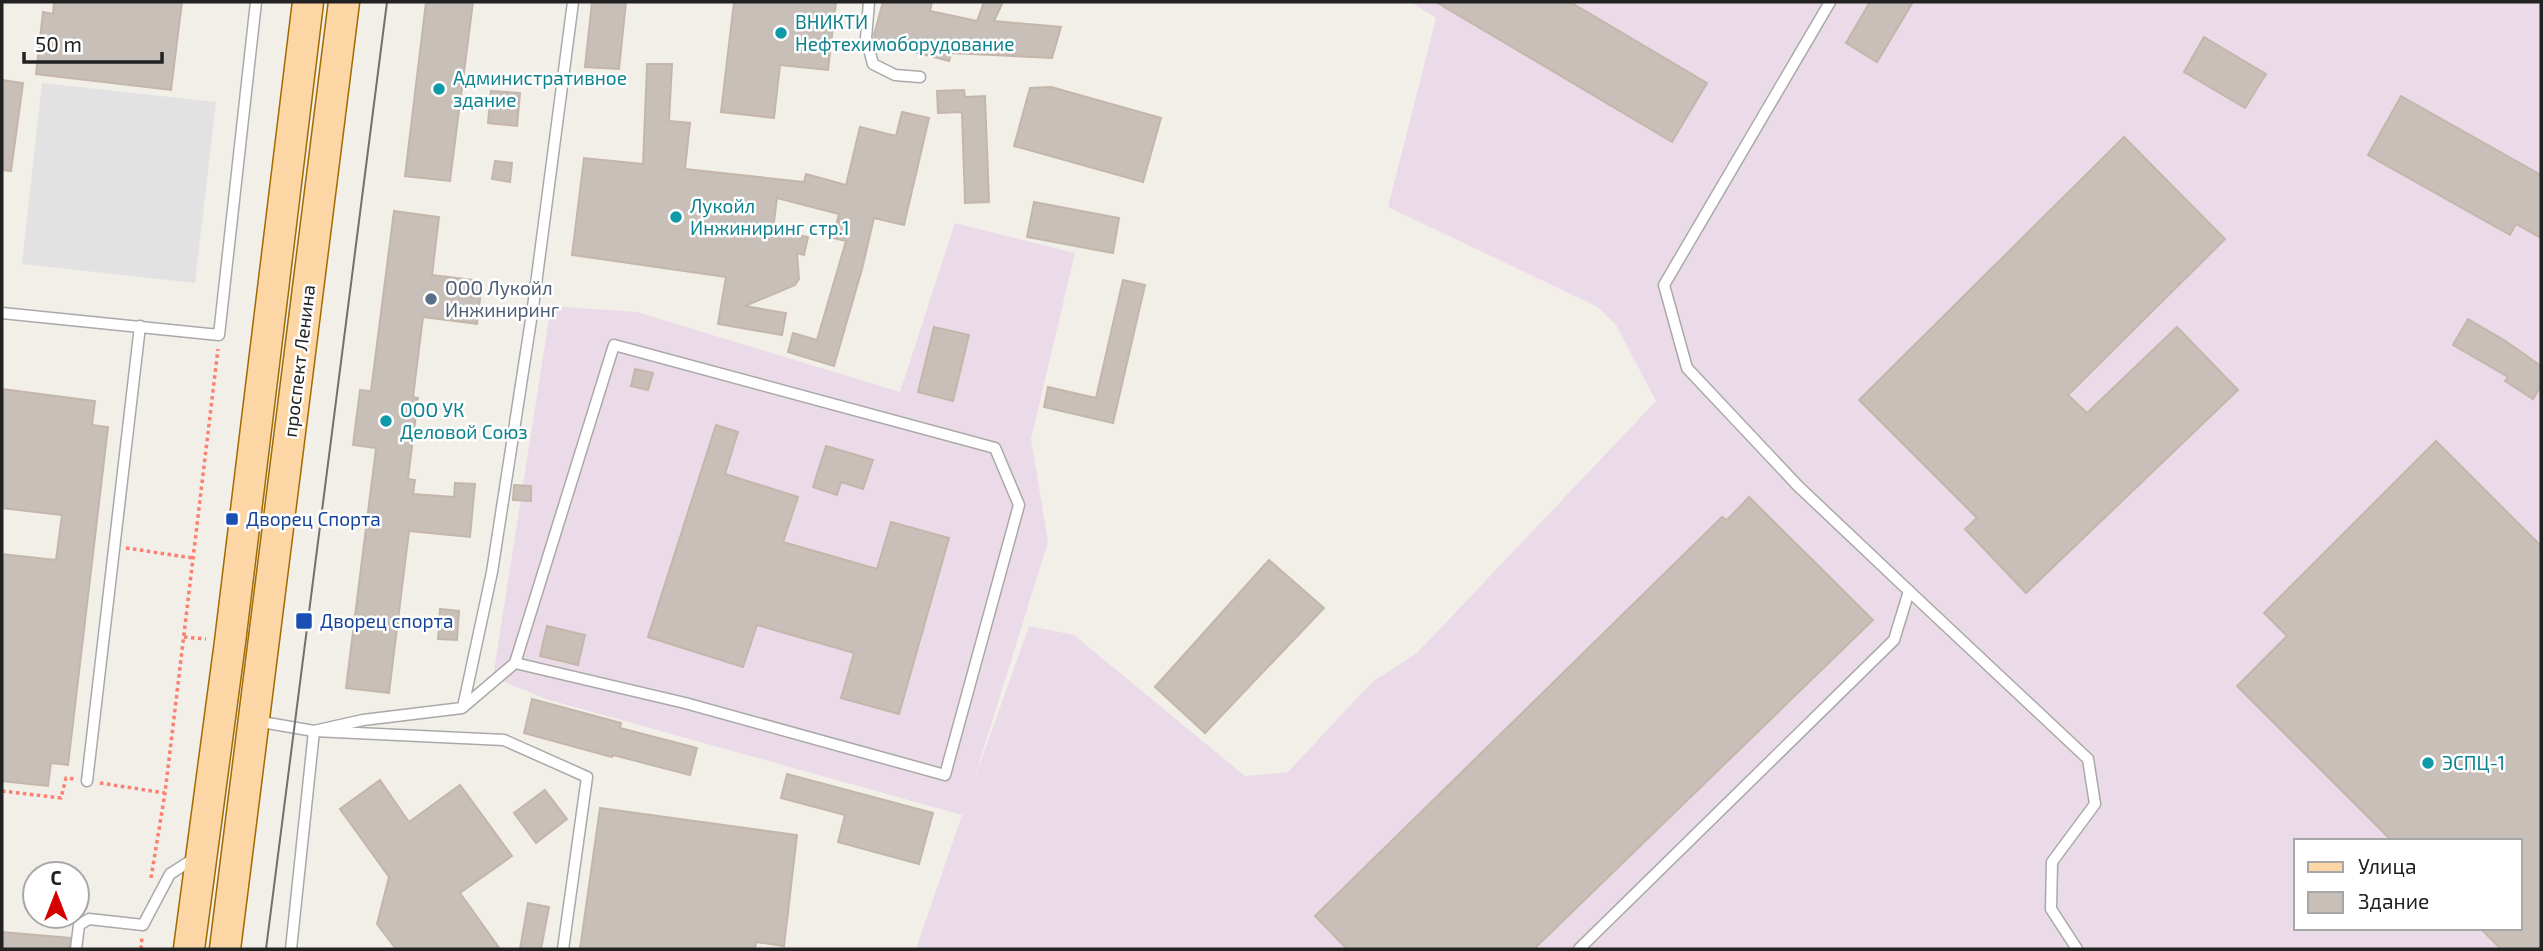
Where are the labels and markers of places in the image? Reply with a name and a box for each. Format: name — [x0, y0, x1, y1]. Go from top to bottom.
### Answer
place label: ВНИКТИ Нефтехимоборудование — [795, 10, 1015, 56]
marker: ВНИКТИ Нефтехимоборудование — [773, 25, 789, 41]
place label: Административное здание — [453, 66, 627, 111]
marker: Административное здание — [431, 81, 447, 97]
place label: Лукойл Инжиниринг стр.1 — [690, 194, 850, 239]
marker: Лукойл Инжиниринг стр.1 — [668, 209, 684, 225]
place label: ООО Лукойл Инжиниринг — [445, 276, 560, 321]
marker: ООО Лукойл Инжиниринг — [423, 291, 439, 307]
place label: ООО УК Деловой Союз — [400, 398, 528, 443]
marker: ООО УК Деловой Союз — [378, 413, 394, 429]
place label: Дворец Спорта — [246, 507, 381, 530]
marker: Дворец Спорта — [224, 511, 240, 527]
place label: Дворец спорта — [320, 609, 453, 632]
marker: Дворец спорта — [294, 611, 314, 631]
place label: ЭСПЦ-1 — [2442, 751, 2505, 774]
marker: ЭСПЦ-1 — [2420, 755, 2436, 771]

